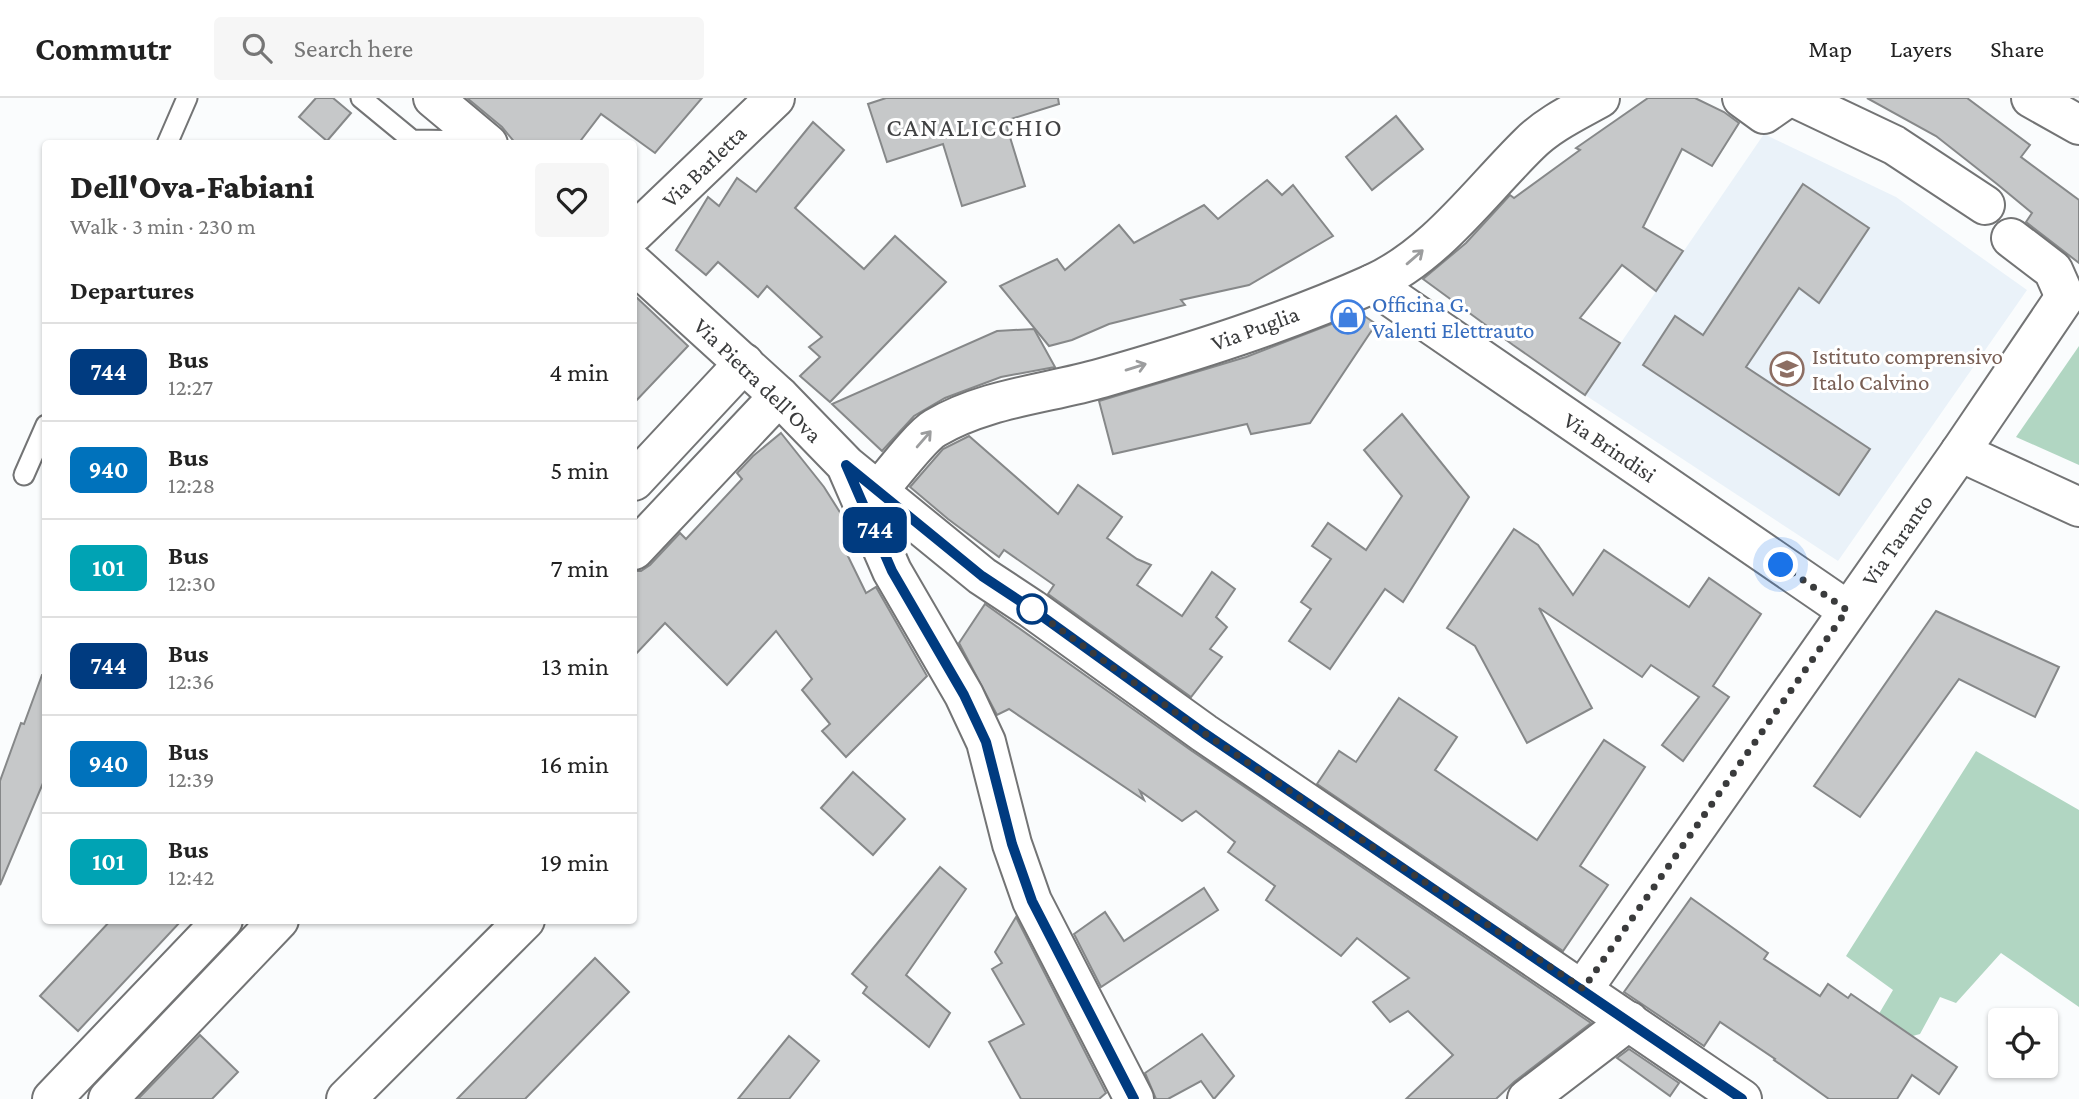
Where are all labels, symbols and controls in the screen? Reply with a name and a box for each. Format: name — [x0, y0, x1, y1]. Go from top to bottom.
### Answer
search box — [214, 17, 704, 80]
icon: search — [238, 29, 276, 67]
text: Commutr — [35, 30, 172, 67]
text: Search here — [294, 34, 413, 63]
text: Map — [1808, 35, 1852, 62]
text: Layers — [1890, 35, 1952, 62]
text: Share — [1990, 35, 2044, 62]
district label: CANALICCHIO — [886, 113, 1064, 142]
street label: Via Barletta — [657, 119, 752, 212]
button: heart — [535, 163, 609, 237]
text: Dell'Ova-Fabiani — [70, 168, 314, 205]
text: Walk · 3 min · 230 m — [70, 213, 256, 239]
one-way arrow — [1406, 249, 1424, 265]
text: Departures — [70, 276, 194, 305]
place label: Officina G. Valenti Elettrauto — [1372, 291, 1534, 343]
shop icon: Officina G. Valenti Elettrauto — [1329, 298, 1367, 336]
street label: Via Puglia — [1208, 300, 1303, 356]
street label: Via Pietra dell'Ova — [689, 312, 828, 448]
place label: Istituto comprensivo Italo Calvino — [1812, 343, 2003, 395]
text: Bus — [168, 345, 209, 374]
school or university icon: Istituto comprensivo Italo Calvino — [1768, 350, 1806, 388]
text: 744 — [90, 358, 127, 385]
text: 4 min — [549, 358, 609, 387]
one-way arrow — [1125, 360, 1147, 373]
text: 12:27 — [168, 374, 213, 400]
street label: Via Brindisi — [1559, 407, 1661, 487]
one-way arrow — [915, 431, 931, 449]
text: Bus — [168, 443, 209, 472]
text: 940 — [88, 456, 129, 483]
text: 5 min — [550, 456, 609, 485]
text: 12:28 — [168, 472, 215, 498]
street label: Via Taranto — [1856, 489, 1938, 591]
line badge: 744 — [835, 507, 915, 553]
text: 744 — [857, 516, 893, 543]
text: Bus — [168, 541, 209, 570]
your location — [1763, 547, 1798, 582]
text: 101 — [92, 554, 125, 581]
text: 7 min — [550, 554, 609, 583]
text: 12:30 — [168, 570, 216, 596]
unlabelled marker — [1017, 594, 1047, 624]
text: Bus — [168, 639, 209, 668]
text: 744 — [90, 652, 127, 679]
text: 13 min — [541, 652, 609, 681]
text: 12:36 — [168, 668, 214, 694]
text: Bus — [168, 737, 209, 766]
text: 940 — [88, 750, 129, 777]
text: 16 min — [541, 750, 609, 779]
text: 12:39 — [168, 766, 214, 792]
text: Bus — [168, 835, 209, 864]
text: 101 — [92, 848, 125, 875]
text: 19 min — [541, 848, 609, 877]
text: 12:42 — [168, 864, 214, 890]
map controls — [1988, 1008, 2058, 1078]
button: locate — [1988, 1008, 2058, 1078]

